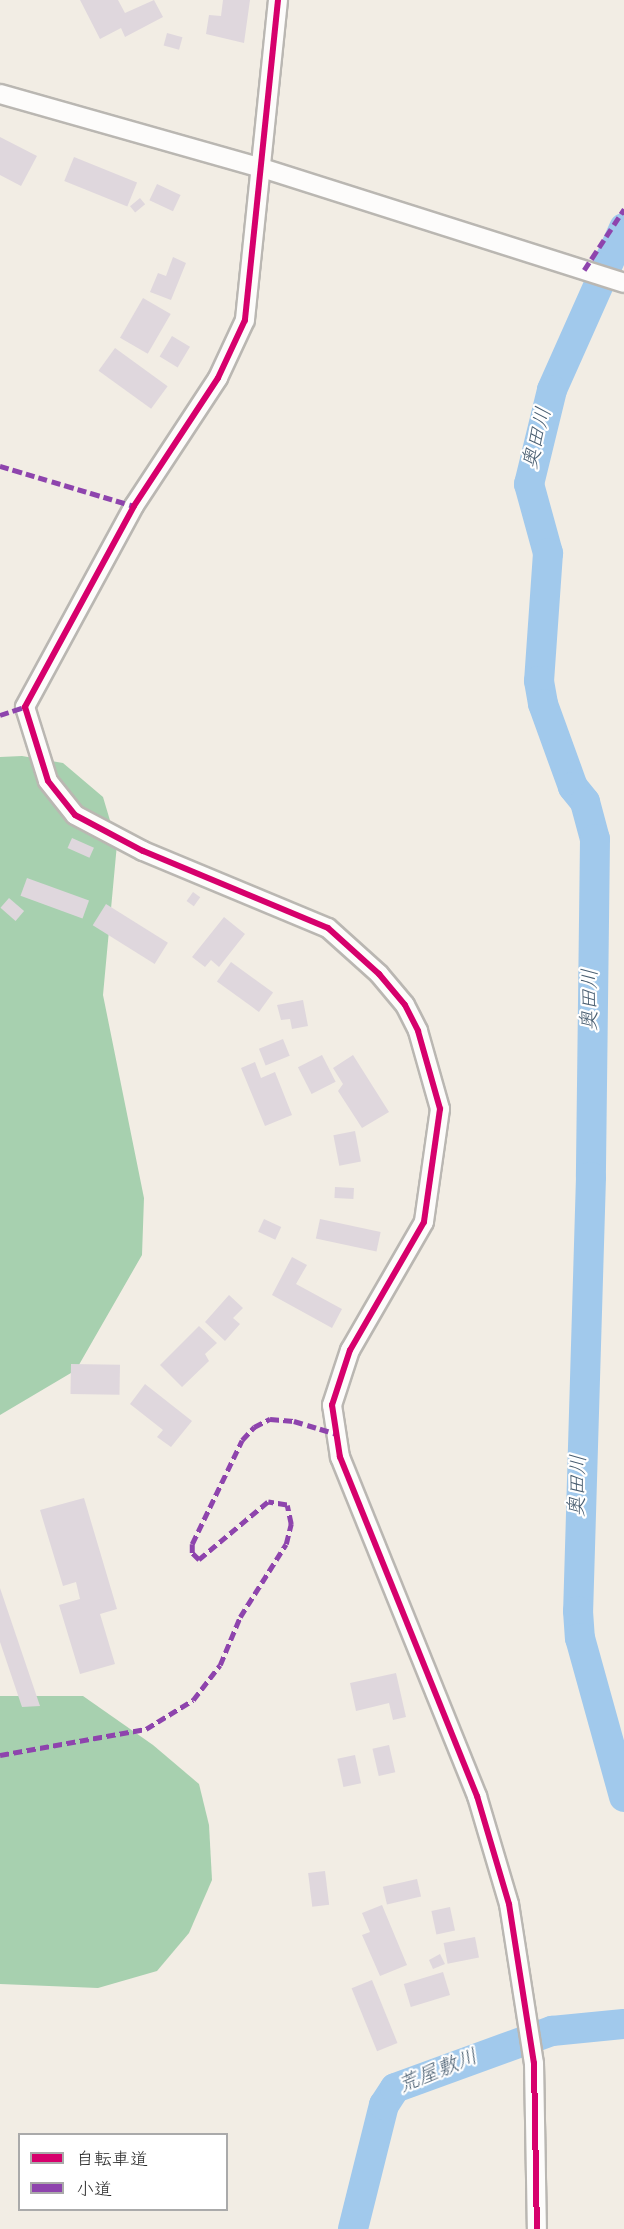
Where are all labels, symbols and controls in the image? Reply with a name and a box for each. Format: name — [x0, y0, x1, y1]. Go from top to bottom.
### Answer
water label: 奥田川 — [520, 405, 560, 473]
water label: 奥田川 — [580, 968, 606, 1032]
water label: 奥田川 — [567, 1454, 595, 1518]
water label: 荒屋敷川 — [395, 2047, 483, 2101]
legend — [18, 2133, 228, 2211]
text: 自転車道 — [76, 2151, 148, 2172]
text: 小道 — [76, 2181, 112, 2202]

